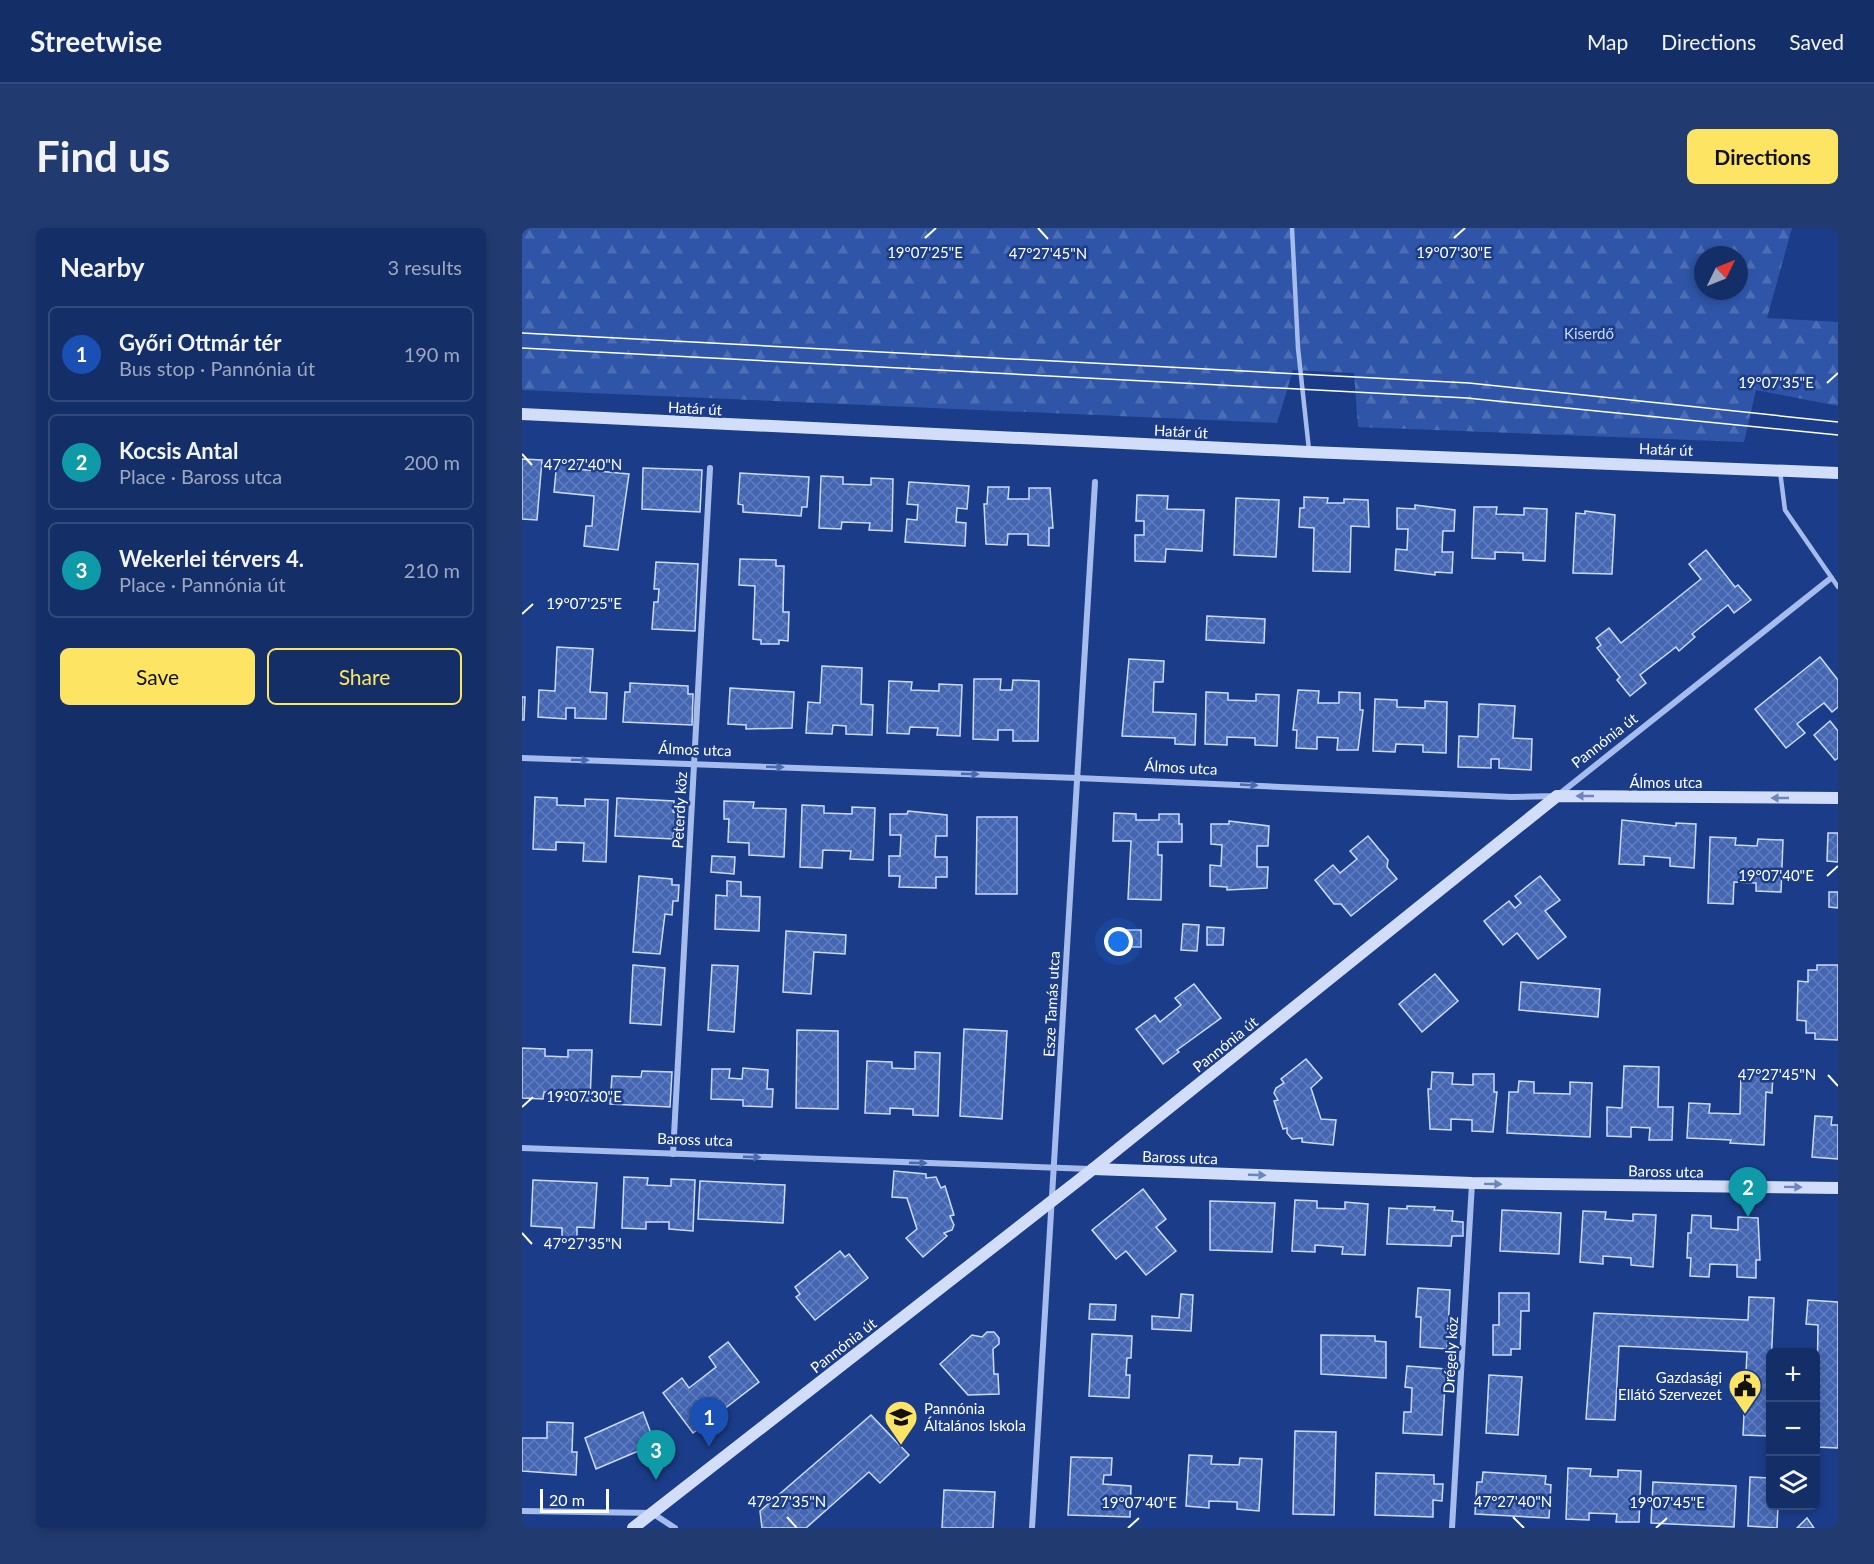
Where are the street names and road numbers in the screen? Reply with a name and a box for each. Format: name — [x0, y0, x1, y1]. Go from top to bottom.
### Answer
street label: Határ út — [667, 398, 723, 418]
street label: Határ út — [1153, 421, 1209, 441]
street label: Határ út — [1639, 439, 1694, 459]
street label: Pannónia út — [1568, 708, 1641, 771]
street label: Álmos utca — [658, 739, 732, 759]
street label: Álmos utca — [1144, 756, 1218, 778]
street label: Peterdy köz — [668, 771, 690, 849]
street label: Álmos utca — [1629, 773, 1703, 791]
street label: Esze Tamás utca — [1039, 951, 1063, 1057]
street label: Pannónia út — [1189, 1012, 1262, 1076]
street label: Baross utca — [657, 1129, 733, 1149]
street label: Baross utca — [1142, 1147, 1218, 1167]
street label: Baross utca — [1628, 1161, 1704, 1181]
street label: Pannónia út — [807, 1313, 880, 1376]
street label: Drégely köz — [1439, 1316, 1461, 1394]

